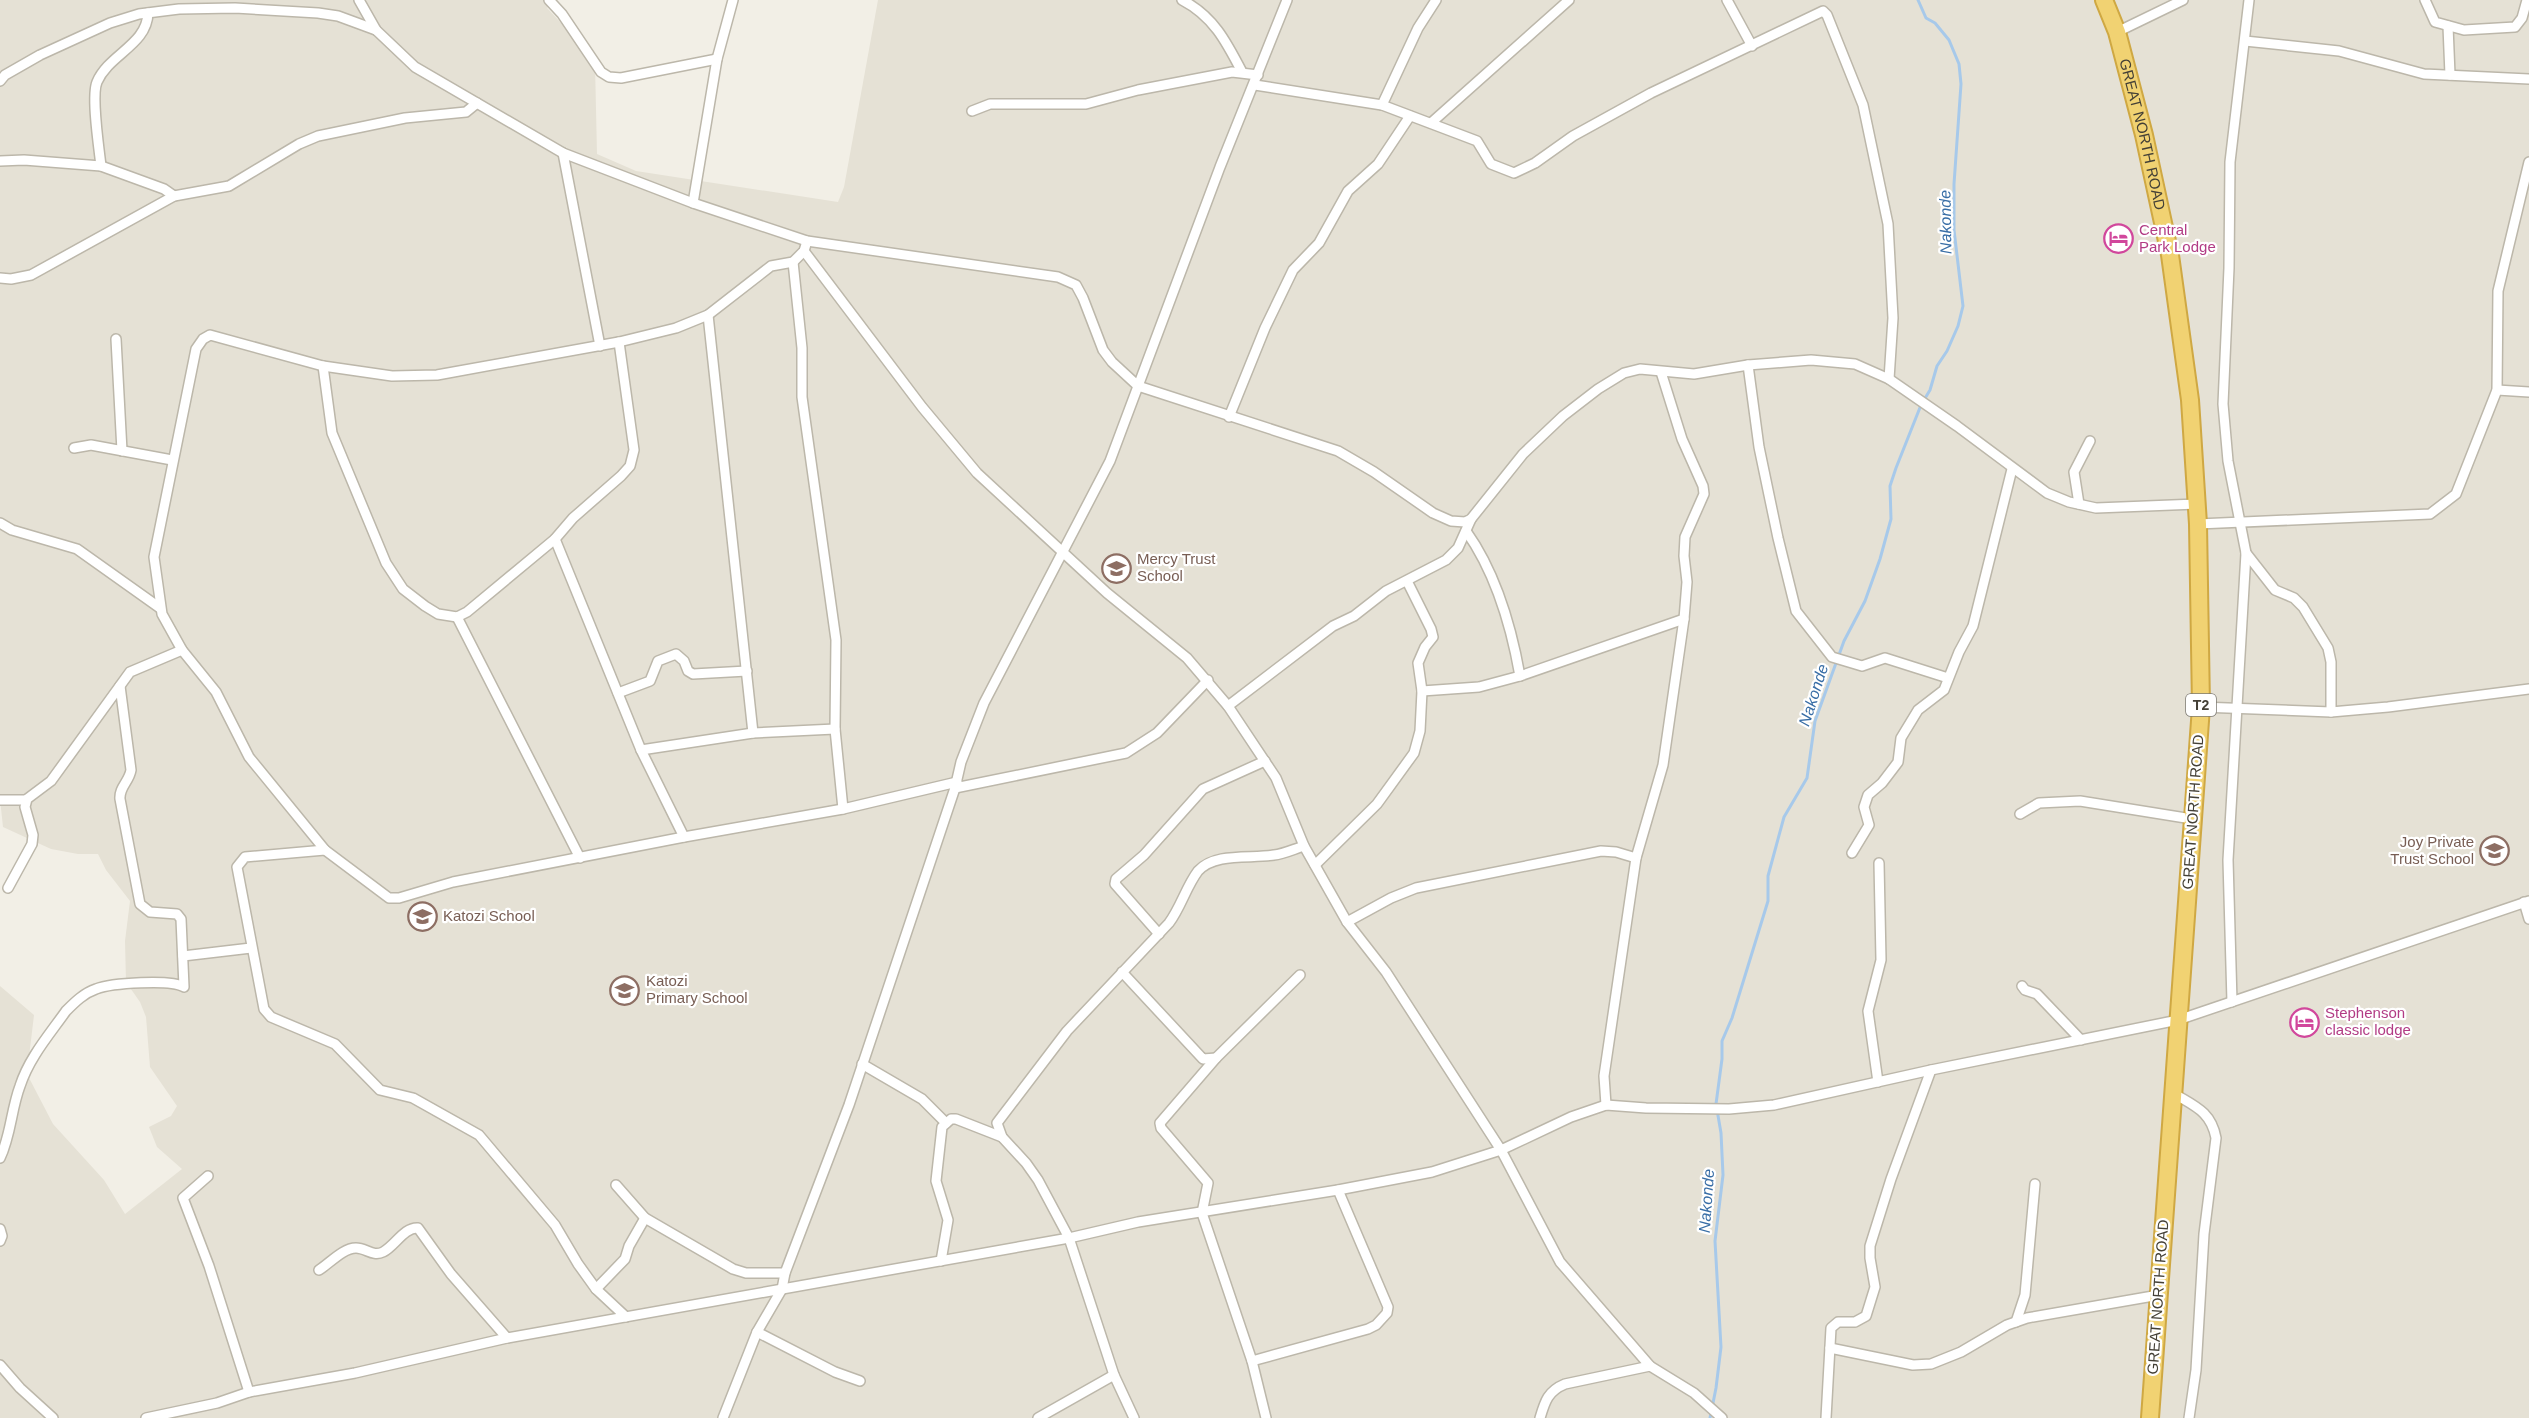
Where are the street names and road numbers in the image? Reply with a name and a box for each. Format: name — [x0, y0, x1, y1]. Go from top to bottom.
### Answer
street label: GREAT NORTH ROAD — [2116, 57, 2169, 212]
road number: T2 — [2186, 694, 2216, 716]
street label: GREAT NORTH ROAD — [2179, 734, 2206, 890]
street label: GREAT NORTH ROAD — [2144, 1219, 2171, 1375]

